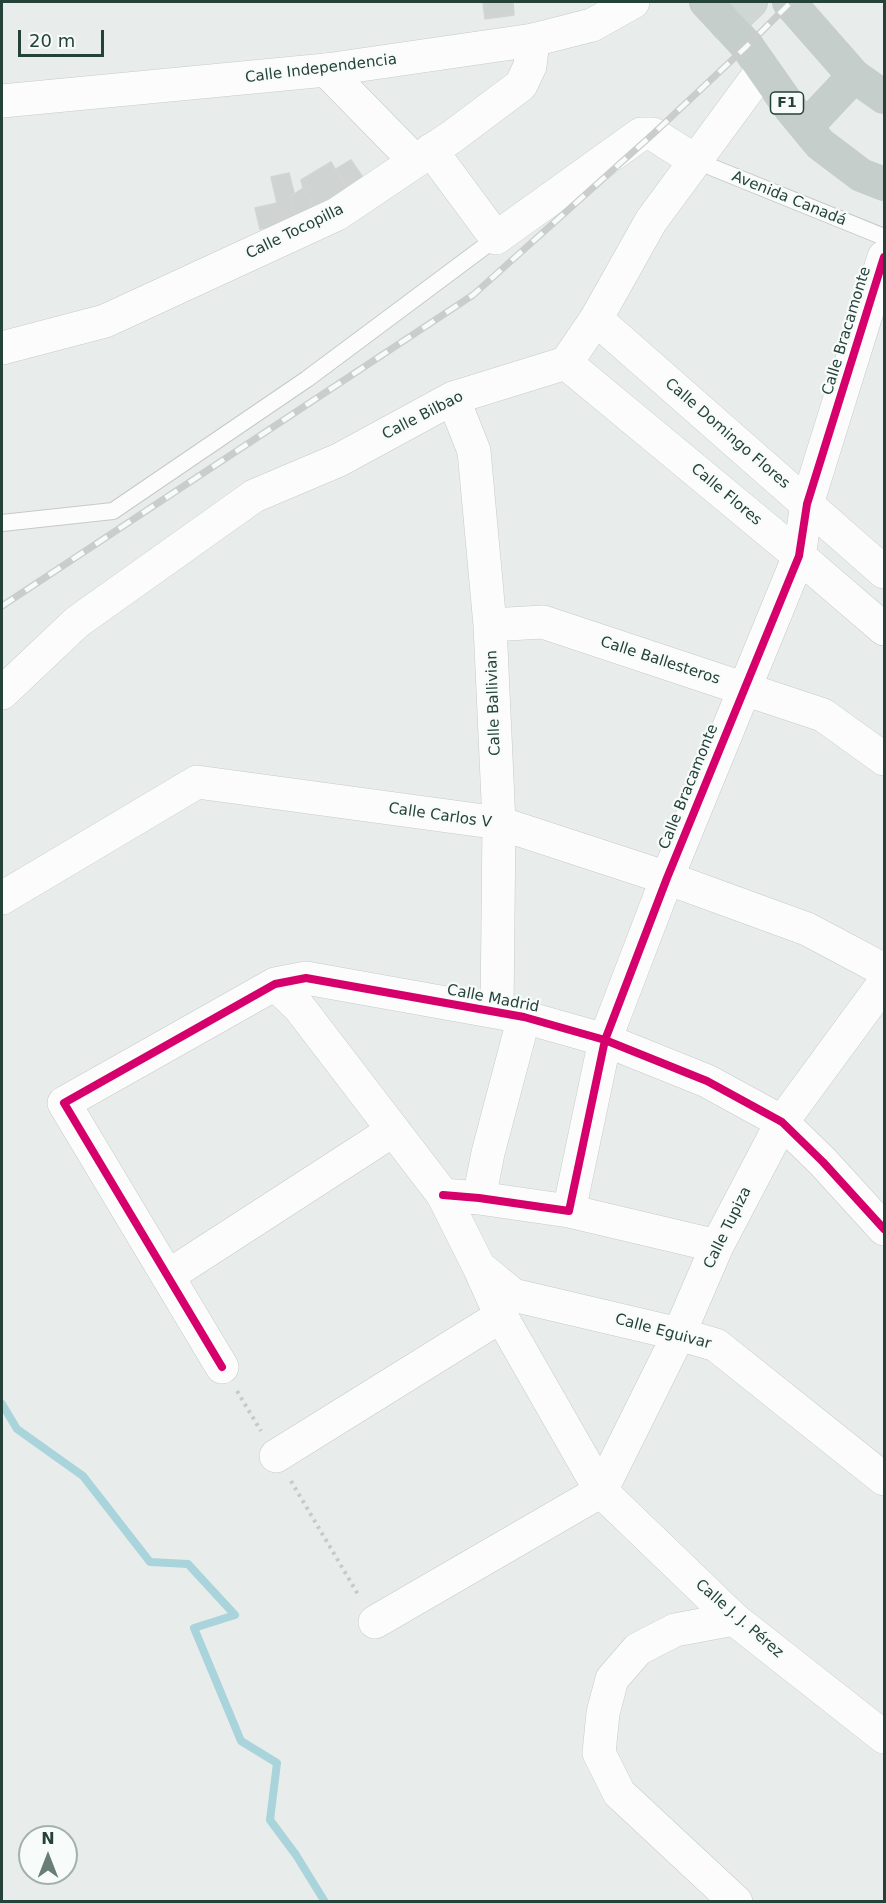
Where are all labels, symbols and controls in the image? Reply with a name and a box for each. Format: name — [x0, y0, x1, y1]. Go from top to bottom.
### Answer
scale bar — [21, 18, 106, 56]
text: 20 m — [29, 30, 75, 51]
street label: Calle Independencia — [244, 51, 398, 87]
road number: F1 — [770, 92, 804, 114]
street label: Avenida Canadá — [729, 168, 849, 230]
street label: Calle Tocopilla — [243, 201, 347, 263]
street label: Calle Bracamonte — [819, 265, 875, 397]
street label: Calle Domingo Flores — [661, 375, 793, 493]
street label: Calle Bilbao — [379, 388, 467, 444]
street label: Calle Flores — [687, 460, 765, 530]
street label: Calle Ballesteros — [598, 633, 722, 689]
street label: Calle Ballivian — [483, 650, 505, 756]
street label: Calle Bracamonte — [656, 722, 722, 852]
street label: Calle Carlos V — [387, 800, 493, 832]
street label: Calle Madrid — [445, 981, 541, 1017]
street label: Calle Tupiza — [700, 1184, 756, 1272]
street label: Calle Eguivar — [613, 1311, 713, 1353]
street label: Calle J. J. Pérez — [691, 1576, 787, 1662]
north arrow — [18, 1825, 78, 1885]
text: N — [41, 1829, 55, 1848]

